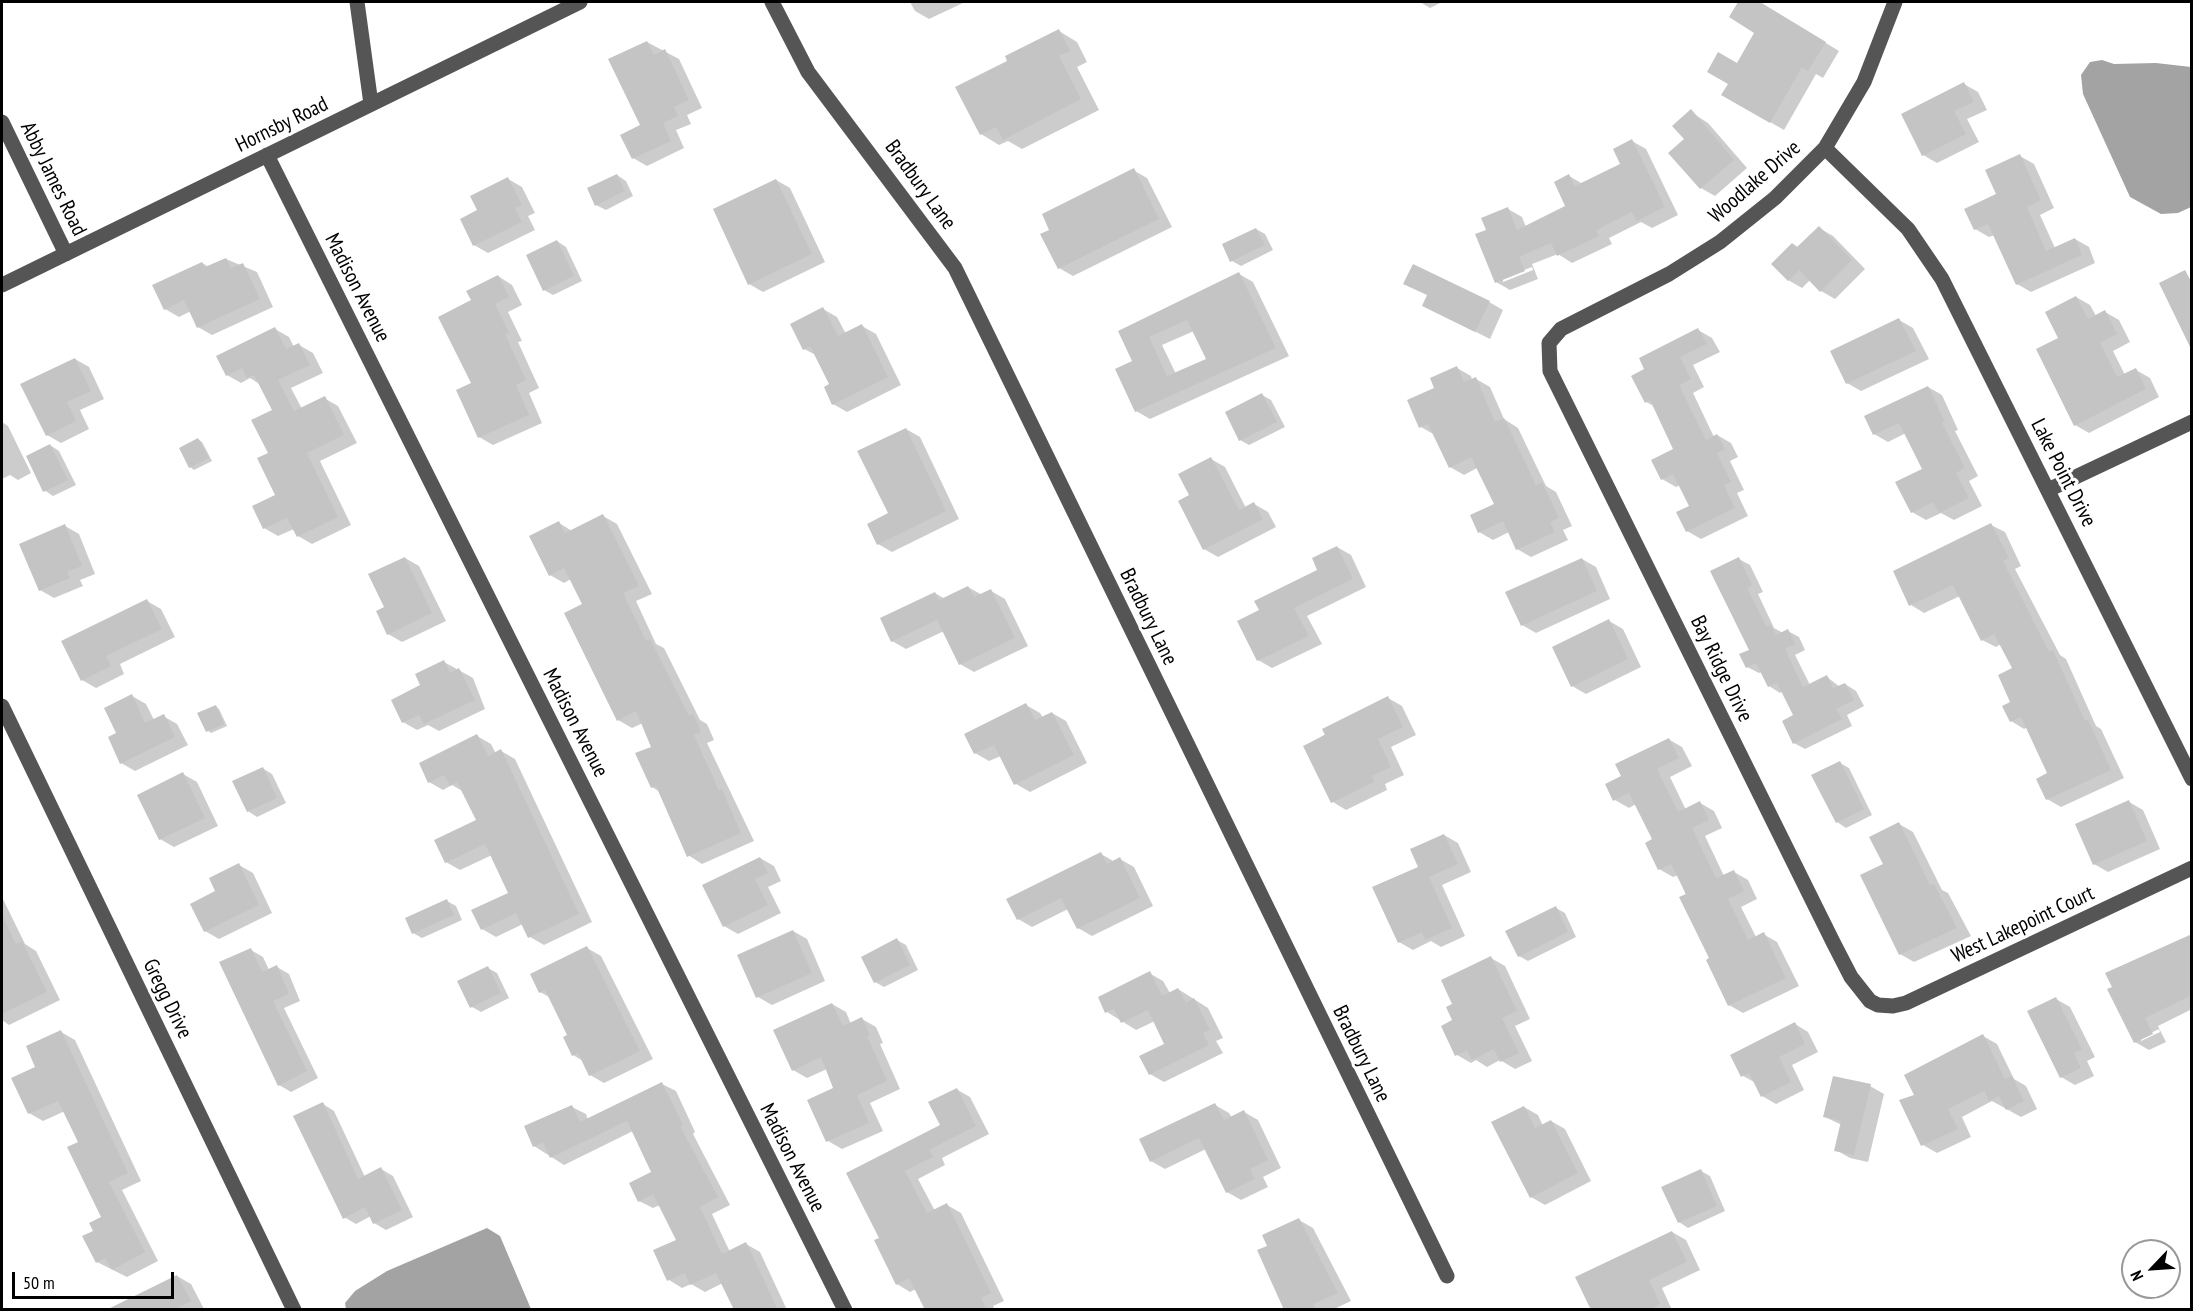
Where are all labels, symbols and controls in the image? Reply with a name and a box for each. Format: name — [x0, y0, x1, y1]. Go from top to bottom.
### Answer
street label: Hornsby Road — [232, 92, 332, 158]
street label: Abby James Road — [15, 118, 91, 240]
street label: Bradbury Lane — [879, 135, 961, 235]
street label: Woodlake Drive — [1704, 135, 1806, 229]
street label: Madison Avenue — [319, 230, 395, 346]
street label: Lake Point Drive — [2025, 415, 2101, 531]
street label: Bradbury Lane — [1114, 565, 1182, 669]
street label: Bay Ridge Drive — [1685, 612, 1757, 726]
street label: Madison Avenue — [537, 665, 613, 781]
street label: West Lakepoint Court — [1948, 881, 2098, 969]
street label: Gregg Drive — [137, 955, 197, 1043]
street label: Bradbury Lane — [1327, 1002, 1395, 1106]
street label: Madison Avenue — [754, 1100, 830, 1216]
north arrow — [2121, 1239, 2181, 1299]
scale bar — [15, 1260, 177, 1298]
text: N — [2126, 1268, 2147, 1284]
text: 50 m — [23, 1271, 55, 1294]

